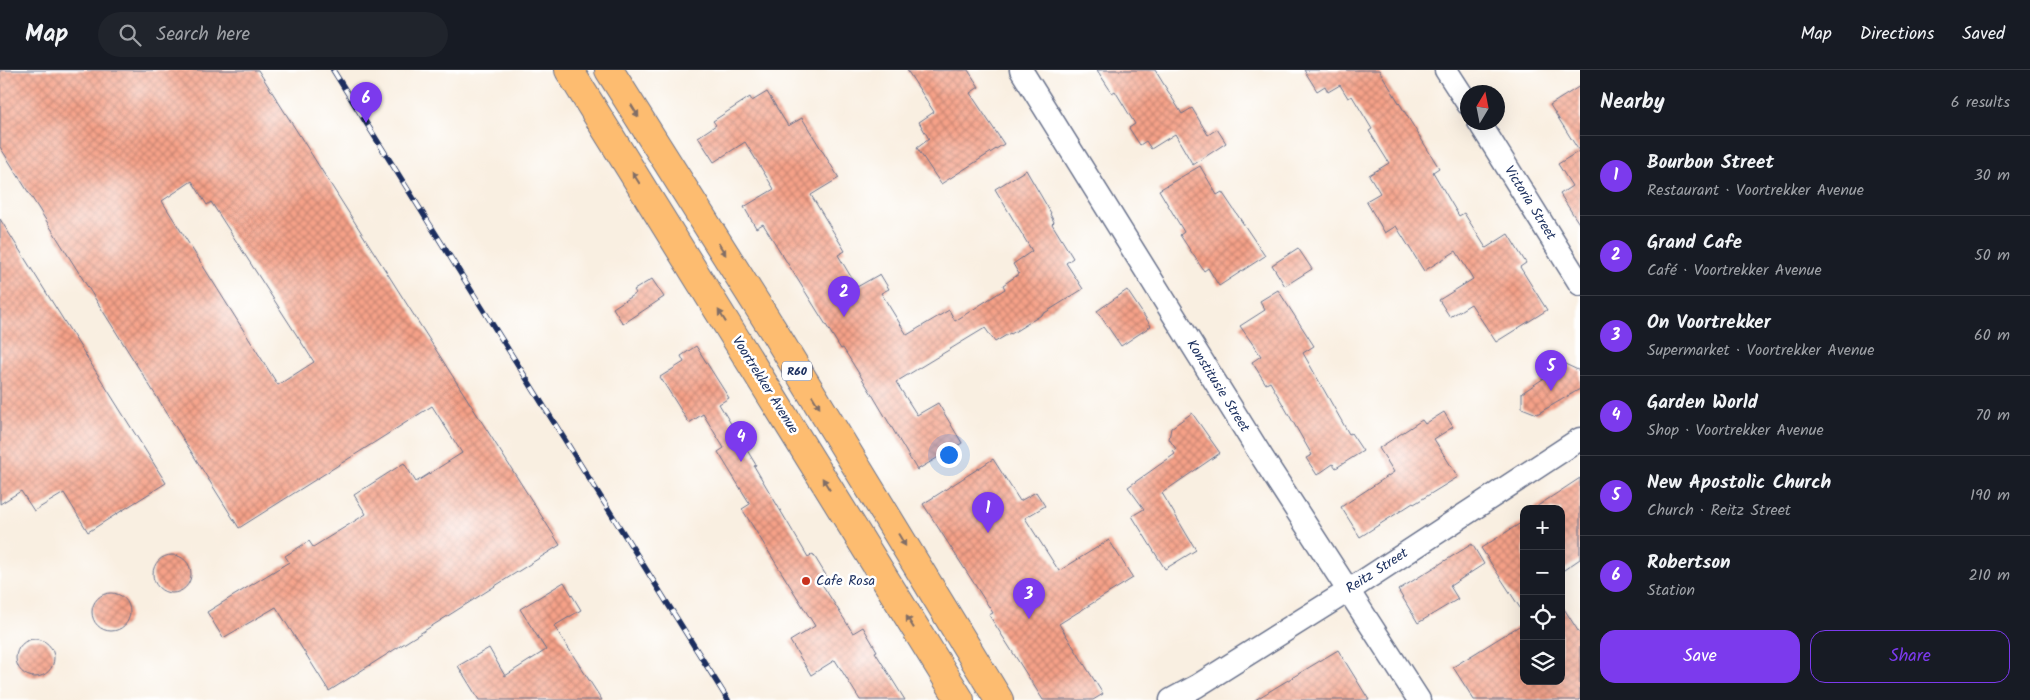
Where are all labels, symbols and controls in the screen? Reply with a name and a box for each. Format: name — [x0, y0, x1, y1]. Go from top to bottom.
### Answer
search box — [98, 12, 448, 57]
text: Map — [25, 15, 68, 54]
text: Search here — [156, 20, 250, 50]
text: Map — [1800, 20, 1832, 49]
text: Directions — [1860, 20, 1934, 49]
text: Saved — [1962, 20, 2005, 49]
icon: search — [116, 21, 144, 49]
pin: 6 — [350, 82, 382, 123]
north arrow — [1460, 85, 1505, 130]
text: Nearby — [1600, 86, 1665, 119]
text: 6 results — [1951, 90, 2010, 115]
one-way arrow — [631, 105, 640, 118]
text: Bourbon Street — [1647, 148, 1774, 178]
street label: Victoria Street — [1498, 161, 1562, 245]
text: 1 — [1614, 163, 1618, 188]
text: 30 m — [1974, 163, 2010, 188]
one-way arrow — [632, 171, 641, 184]
text: Restaurant · Voortrekker Avenue — [1647, 178, 1864, 203]
text: Grand Cafe — [1647, 228, 1742, 258]
one-way arrow — [717, 242, 726, 255]
text: 2 — [1611, 243, 1621, 268]
text: 50 m — [1974, 243, 2010, 268]
text: Café · Voortrekker Avenue — [1647, 258, 1822, 283]
pin: 2 — [828, 276, 860, 317]
text: On Voortrekker — [1647, 308, 1771, 338]
one-way arrow — [718, 309, 727, 322]
text: 3 — [1612, 323, 1620, 348]
text: 60 m — [1974, 323, 2010, 348]
street label: Voortrekker Avenue — [726, 332, 804, 439]
street label: Konstitusie Street — [1181, 335, 1256, 437]
text: Supermarket · Voortrekker Avenue — [1647, 338, 1874, 363]
pin: 5 — [1535, 350, 1567, 391]
road number: R60 — [782, 362, 812, 380]
text: Garden World — [1647, 388, 1758, 418]
one-way arrow — [811, 396, 821, 409]
text: 4 — [1612, 403, 1620, 428]
text: 70 m — [1975, 403, 2010, 428]
text: Shop · Voortrekker Avenue — [1647, 418, 1824, 443]
pin: 4 — [725, 421, 757, 462]
your location — [936, 442, 962, 468]
text: New Apostolic Church — [1647, 468, 1831, 498]
one-way arrow — [821, 477, 830, 490]
text: 5 — [1612, 483, 1620, 508]
text: 190 m — [1970, 483, 2010, 508]
pin: 1 — [972, 492, 1004, 533]
text: Church · Reitz Street — [1647, 498, 1791, 523]
map controls — [1520, 505, 1565, 685]
button: + — [1520, 505, 1565, 550]
one-way arrow — [897, 534, 906, 547]
street label: Reitz Street — [1341, 542, 1413, 599]
text: Robertson — [1647, 548, 1731, 578]
button: − — [1520, 550, 1565, 595]
text: 6 — [1612, 563, 1620, 588]
text: 210 m — [1969, 563, 2010, 588]
place label: Cafe Rosa — [816, 570, 875, 592]
marker: Cafe Rosa — [800, 575, 812, 587]
pin: 3 — [1013, 578, 1045, 619]
text: Station — [1647, 578, 1695, 603]
button: locate — [1520, 595, 1565, 640]
one-way arrow — [906, 616, 915, 629]
button: Save — [1600, 630, 1800, 683]
button: Share — [1810, 630, 2010, 683]
button: layers — [1520, 640, 1565, 685]

